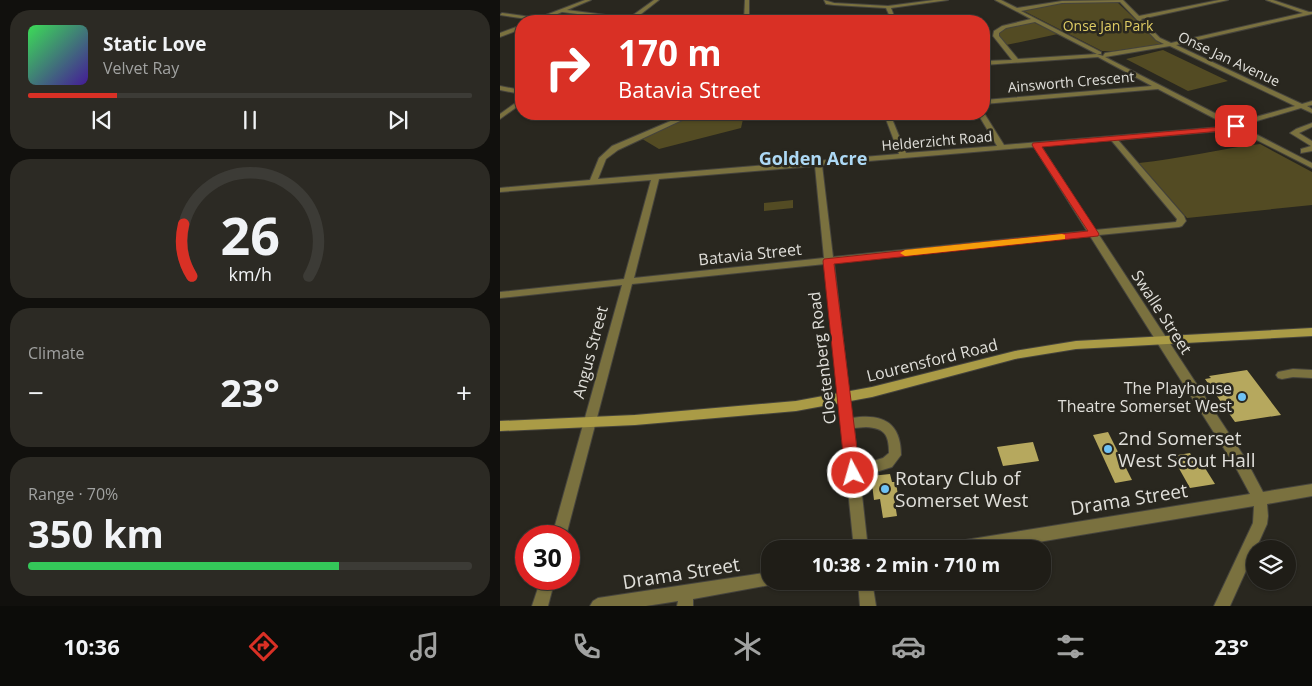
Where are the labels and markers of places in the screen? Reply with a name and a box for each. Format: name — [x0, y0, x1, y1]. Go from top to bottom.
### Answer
pin — [1215, 105, 1257, 147]
place label: The Playhouse Theatre Somerset West — [1058, 377, 1232, 417]
marker: The Playhouse Theatre Somerset West — [1236, 391, 1248, 403]
place label: 2nd Somerset West Scout Hall — [1118, 425, 1255, 473]
marker: 2nd Somerset West Scout Hall — [1102, 443, 1114, 455]
place label: Rotary Club of Somerset West — [895, 465, 1029, 513]
marker: Rotary Club of Somerset West — [879, 483, 891, 495]

